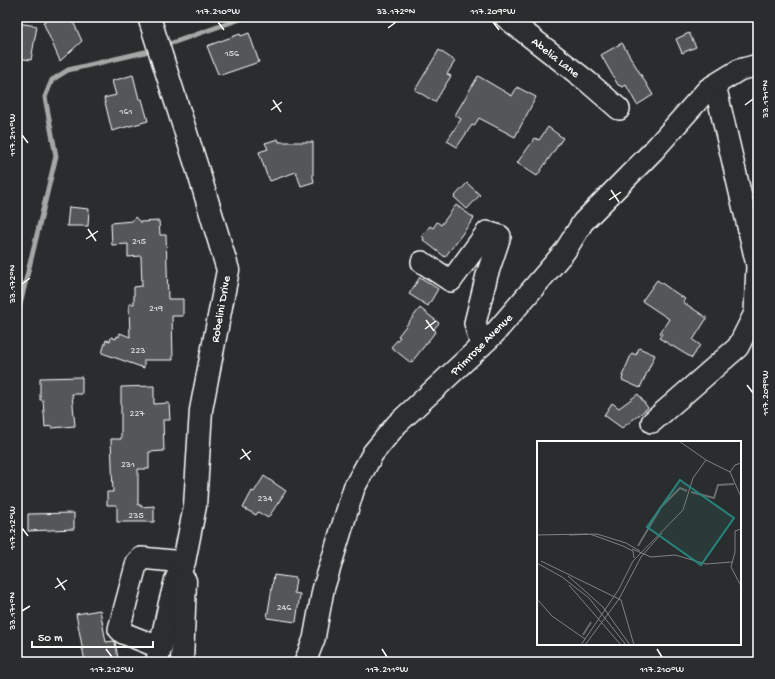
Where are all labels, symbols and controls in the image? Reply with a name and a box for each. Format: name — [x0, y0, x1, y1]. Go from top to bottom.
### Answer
text: 117.210°W — [195, 6, 241, 18]
text: 33.172°N — [376, 6, 416, 18]
text: 117.209°W — [469, 6, 516, 18]
street label: Abelia Lane — [528, 35, 582, 82]
house number: 156 — [224, 48, 240, 60]
text: 33.171°N — [760, 80, 772, 119]
house number: 161 — [118, 106, 133, 118]
text: 117.211°W — [7, 113, 19, 157]
house number: 215 — [132, 236, 146, 248]
text: 33.172°N — [7, 264, 19, 304]
street label: Robelini Drive — [209, 274, 235, 344]
house number: 219 — [149, 303, 163, 315]
street label: Primrose Avenue — [448, 311, 517, 380]
house number: 223 — [131, 345, 146, 357]
text: 117.209°W — [760, 370, 772, 417]
house number: 227 — [129, 408, 145, 420]
inset map — [537, 441, 741, 645]
house number: 231 — [121, 459, 135, 471]
house number: 234 — [258, 493, 273, 505]
text: 117.212°W — [7, 506, 19, 551]
house number: 235 — [128, 510, 144, 522]
text: 33.171°N — [7, 592, 19, 631]
house number: 246 — [277, 602, 292, 614]
scale bar — [32, 623, 153, 649]
text: 50 m — [38, 632, 63, 646]
text: 117.212°W — [89, 664, 134, 676]
text: 117.211°W — [365, 664, 409, 676]
text: 117.210°W — [639, 664, 685, 676]

